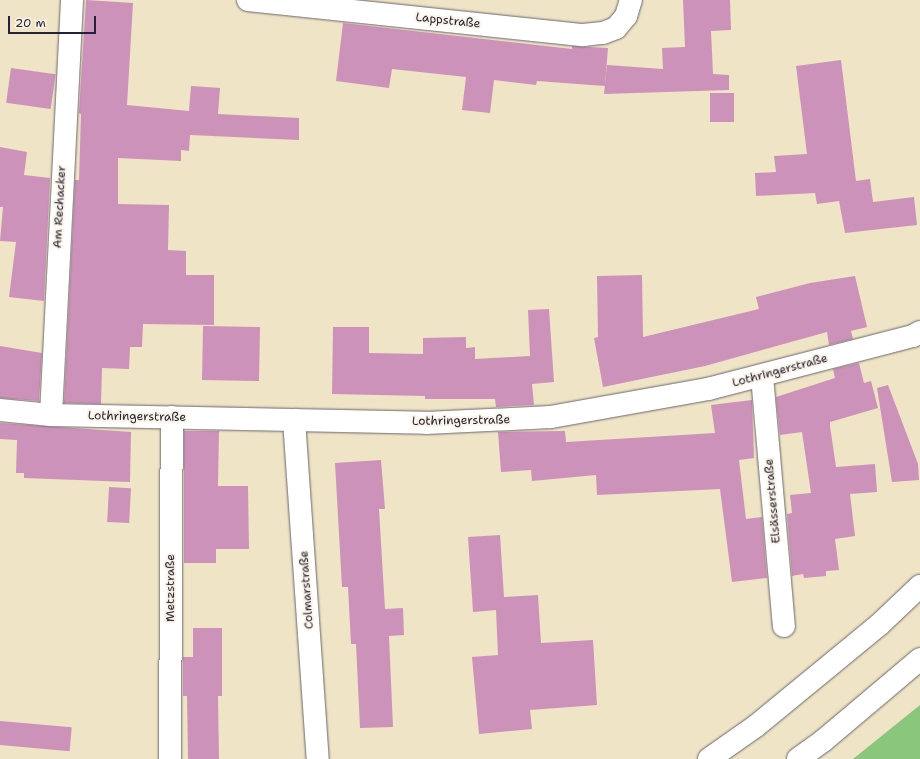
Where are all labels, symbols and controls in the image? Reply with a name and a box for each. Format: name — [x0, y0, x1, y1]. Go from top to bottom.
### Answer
scale bar — [10, 8, 98, 34]
street label: Lappstraße — [415, 10, 481, 32]
text: 20 m — [15, 15, 46, 31]
street label: Am Rechacker — [51, 165, 69, 249]
street label: Lothringerstraße — [731, 351, 829, 391]
street label: Lothringerstraße — [88, 409, 186, 425]
street label: Lothringerstraße — [412, 413, 510, 429]
street label: Elsässerstraße — [762, 458, 784, 544]
street label: Colmarstraße — [297, 550, 317, 630]
street label: Metzstraße — [164, 554, 178, 622]

